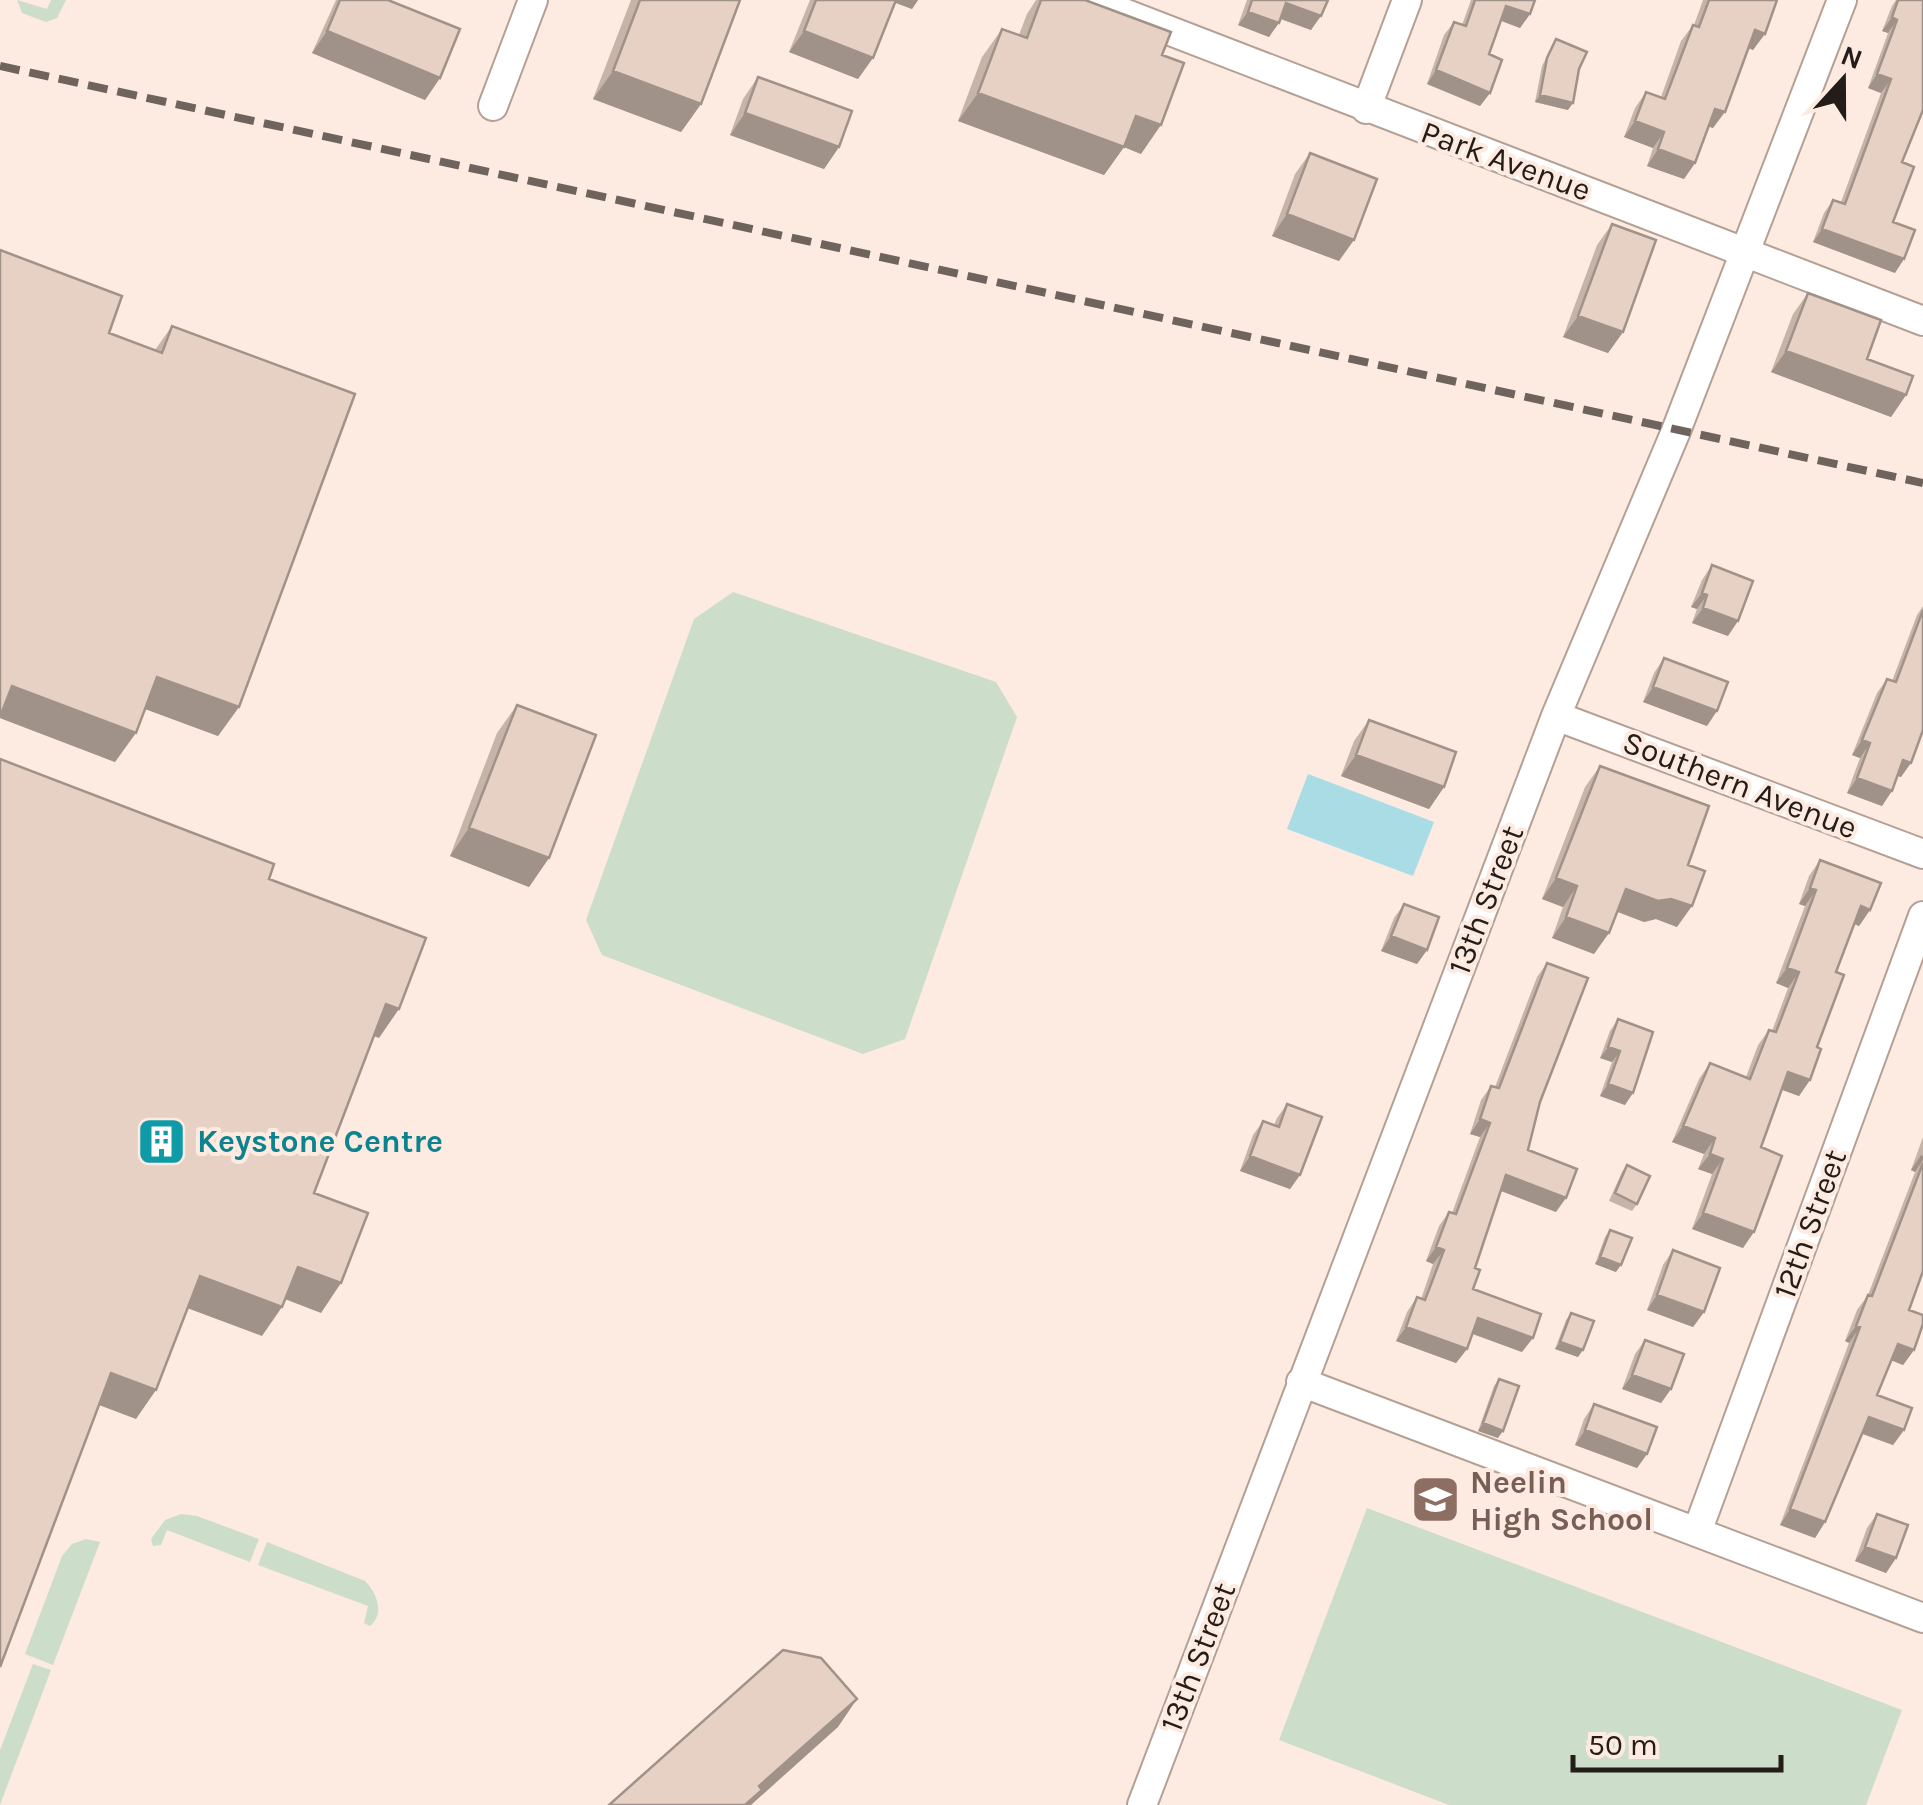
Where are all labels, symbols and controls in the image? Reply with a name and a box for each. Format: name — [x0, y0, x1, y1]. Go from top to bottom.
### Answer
north arrow — [1793, 30, 1893, 130]
text: N — [1836, 38, 1867, 76]
street label: Park Avenue — [1416, 113, 1596, 209]
street label: Southern Avenue — [1618, 723, 1862, 847]
street label: 13th Street — [1441, 820, 1531, 980]
building icon: Keystone Centre — [136, 1115, 188, 1167]
place label: Keystone Centre — [197, 1123, 443, 1160]
street label: 12th Street — [1766, 1144, 1854, 1304]
place label: Neelin High School — [1470, 1464, 1653, 1538]
school or university icon: Neelin High School — [1409, 1474, 1461, 1526]
street label: 13th Street — [1153, 1577, 1243, 1737]
scale bar — [1573, 1710, 1780, 1772]
text: 50 m — [1588, 1727, 1658, 1763]

